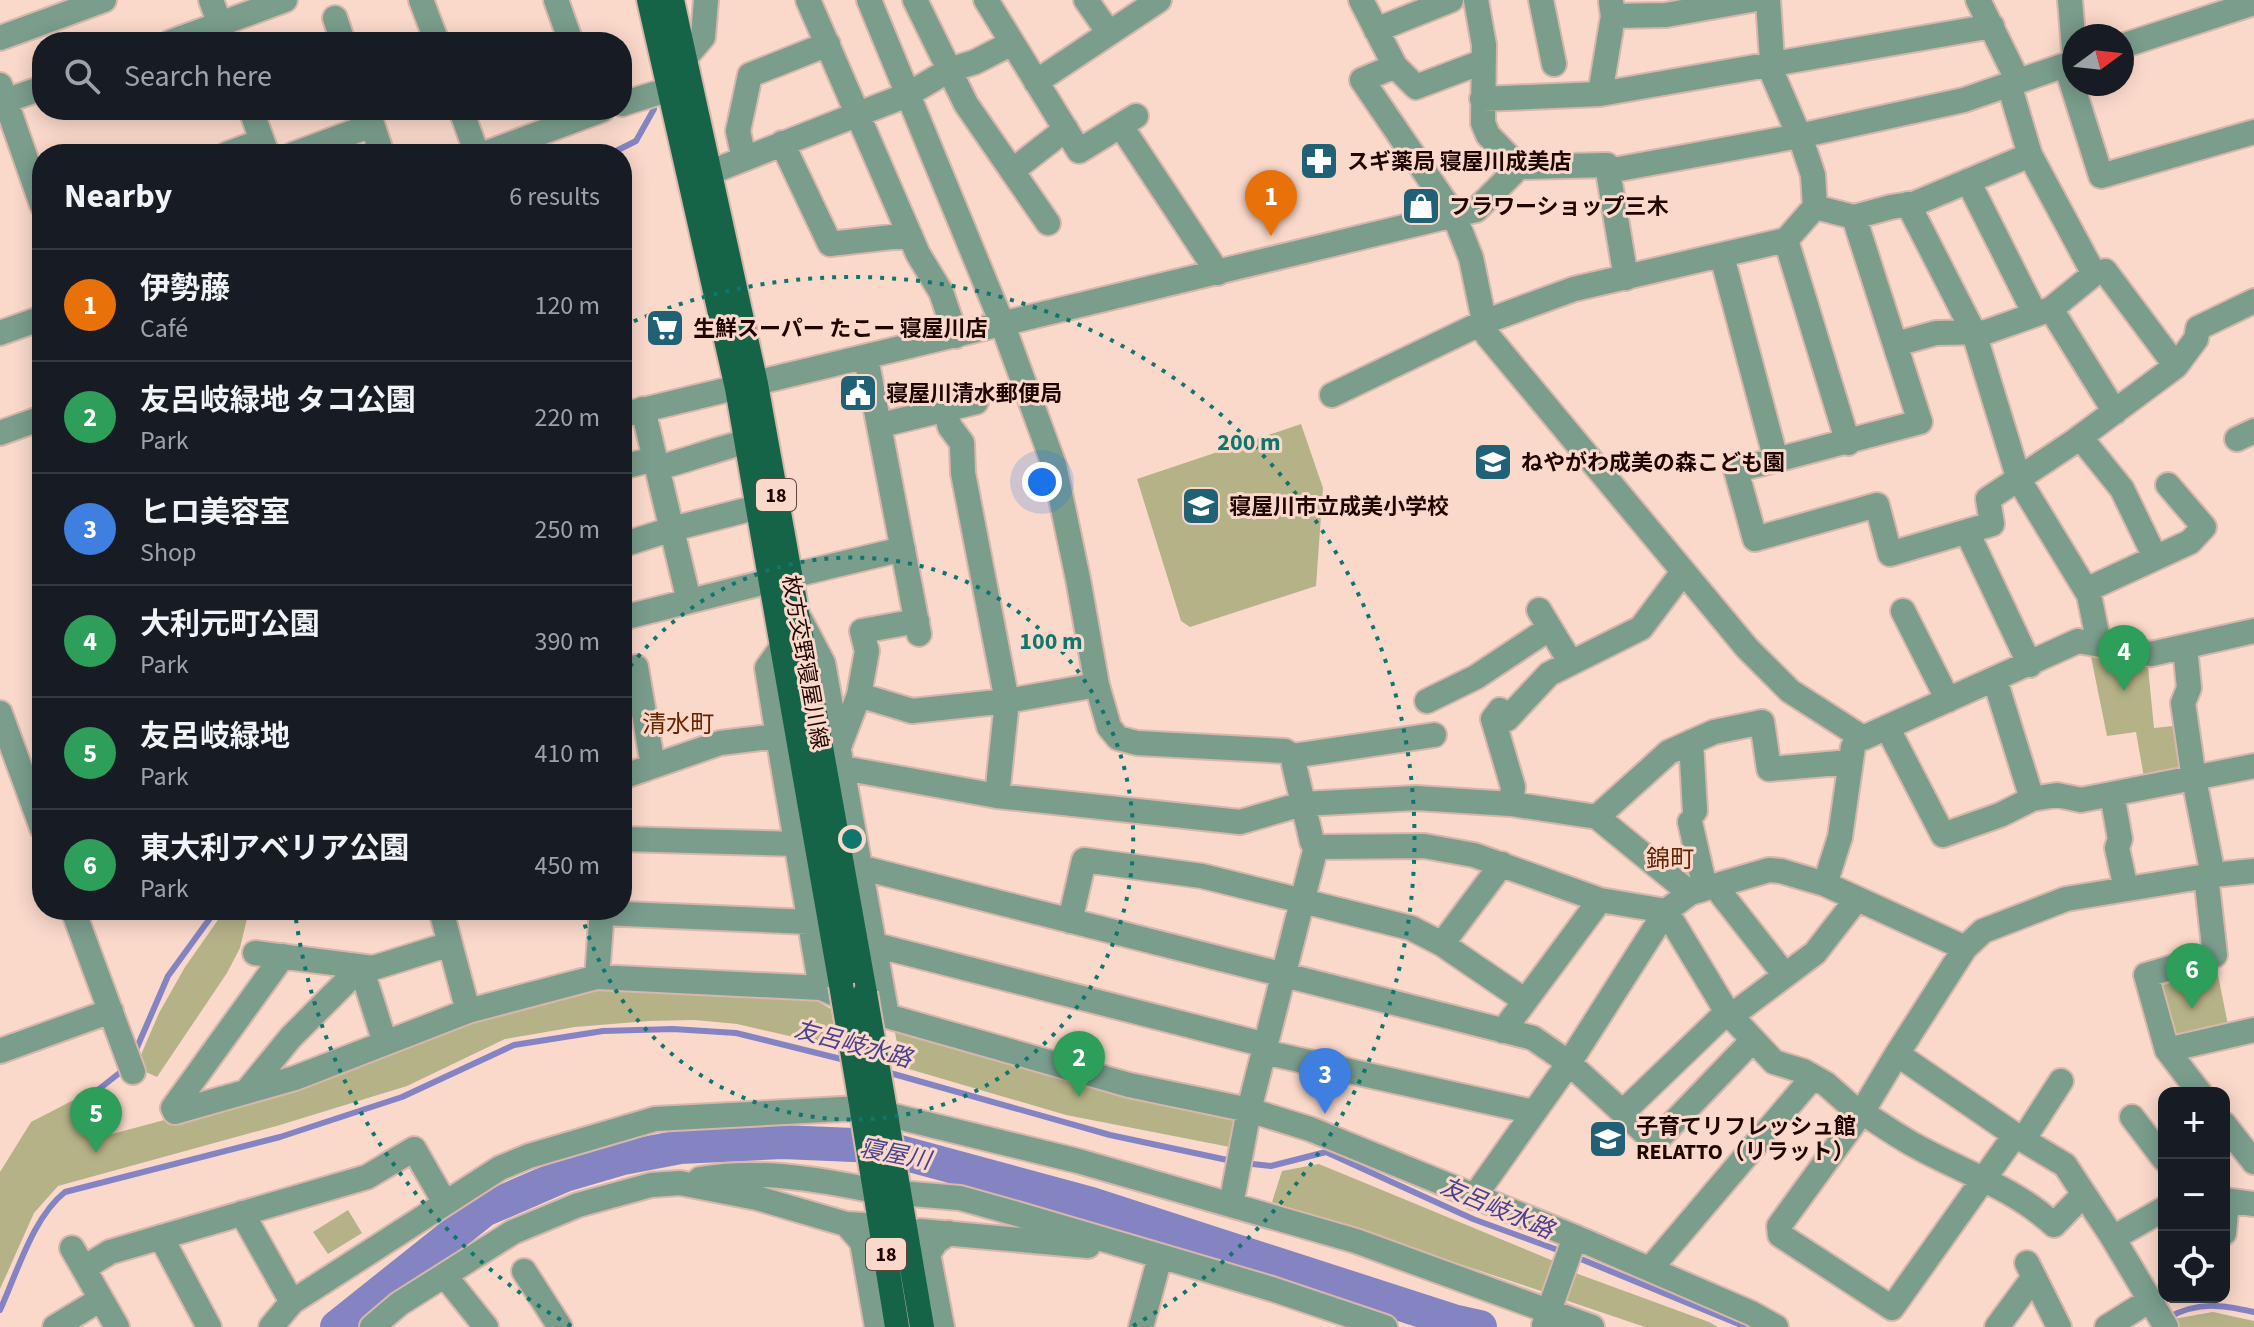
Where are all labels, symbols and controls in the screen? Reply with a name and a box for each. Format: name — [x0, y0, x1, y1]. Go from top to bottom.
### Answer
north arrow — [2062, 24, 2134, 96]
search box — [32, 32, 632, 120]
icon: search — [60, 54, 104, 98]
text: Search here — [124, 55, 272, 98]
pharmacy icon: スギ薬局 寝屋川成美店 — [1298, 140, 1340, 182]
place label: スギ薬局 寝屋川成美店 — [1347, 146, 1571, 178]
pin: 1 — [1245, 170, 1297, 236]
text: Nearby — [64, 172, 172, 221]
text: 6 results — [509, 178, 600, 215]
shop icon: フラワーショップ三木 — [1400, 185, 1442, 227]
place label: フラワーショップ三木 — [1449, 191, 1669, 223]
text: 伊勢藤 — [140, 267, 230, 310]
text: 1 — [83, 287, 97, 324]
text: 120 m — [534, 287, 600, 324]
supermarket icon: 生鮮スーパー たこー 寝屋川店 — [644, 307, 686, 349]
text: Café — [140, 310, 188, 347]
place label: 生鮮スーパー たこー 寝屋川店 — [693, 313, 988, 345]
public building icon: 寝屋川清水郵便局 — [837, 372, 879, 414]
place label: 寝屋川清水郵便局 — [886, 378, 1062, 410]
text: 友呂岐緑地 タコ公園 — [140, 379, 416, 422]
text: 2 — [83, 399, 97, 436]
text: 220 m — [534, 399, 600, 436]
text: Park — [140, 422, 189, 459]
text: 200 m — [1217, 425, 1281, 460]
school or university icon: ねやがわ成美の森こども園 — [1472, 441, 1514, 483]
place label: ねやがわ成美の森こども園 — [1521, 447, 1785, 479]
your location — [1022, 462, 1062, 502]
road number: 18 — [756, 479, 796, 511]
school or university icon: 寝屋川市立成美小学校 — [1180, 485, 1222, 527]
text: ヒロ美容室 — [140, 491, 290, 534]
place label: 寝屋川市立成美小学校 — [1229, 491, 1449, 523]
text: 3 — [83, 511, 97, 548]
text: 250 m — [534, 511, 600, 548]
text: Shop — [140, 534, 197, 571]
street label: 枚方交野寝屋川線 — [774, 573, 836, 752]
text: 大利元町公園 — [140, 603, 320, 646]
text: 4 — [83, 623, 97, 660]
text: 390 m — [534, 623, 600, 660]
text: 100 m — [1019, 624, 1083, 659]
pin: 4 — [2098, 625, 2150, 691]
text: Park — [140, 646, 189, 683]
district label: 清水町 — [642, 707, 714, 742]
text: 友呂岐緑地 — [140, 715, 290, 758]
text: 5 — [83, 735, 97, 772]
text: 410 m — [534, 735, 600, 772]
text: Park — [140, 758, 189, 795]
centre of rings — [838, 825, 866, 853]
text: 東大利アベリア公園 — [140, 827, 409, 870]
district label: 錦町 — [1646, 842, 1694, 877]
text: 6 — [83, 847, 97, 884]
text: 450 m — [534, 847, 600, 884]
text: Park — [140, 870, 189, 907]
pin: 6 — [2166, 943, 2218, 1009]
water label: 友呂岐水路 — [790, 1012, 917, 1077]
pin: 2 — [1053, 1031, 1105, 1097]
pin: 3 — [1299, 1048, 1351, 1114]
pin: 5 — [70, 1087, 122, 1153]
map controls — [2158, 1087, 2230, 1303]
button: + — [2158, 1087, 2230, 1159]
place label: 子育てリフレッシュ館 RELATTO（リラット） — [1636, 1111, 1856, 1168]
school or university icon: 子育てリフレッシュ館 RELATTO（リラット） — [1587, 1118, 1629, 1160]
water label: 寝屋川 — [856, 1130, 937, 1179]
button: − — [2158, 1159, 2230, 1231]
water label: 友呂岐水路 — [1435, 1169, 1561, 1249]
button: locate — [2158, 1231, 2230, 1303]
road number: 18 — [866, 1238, 906, 1270]

